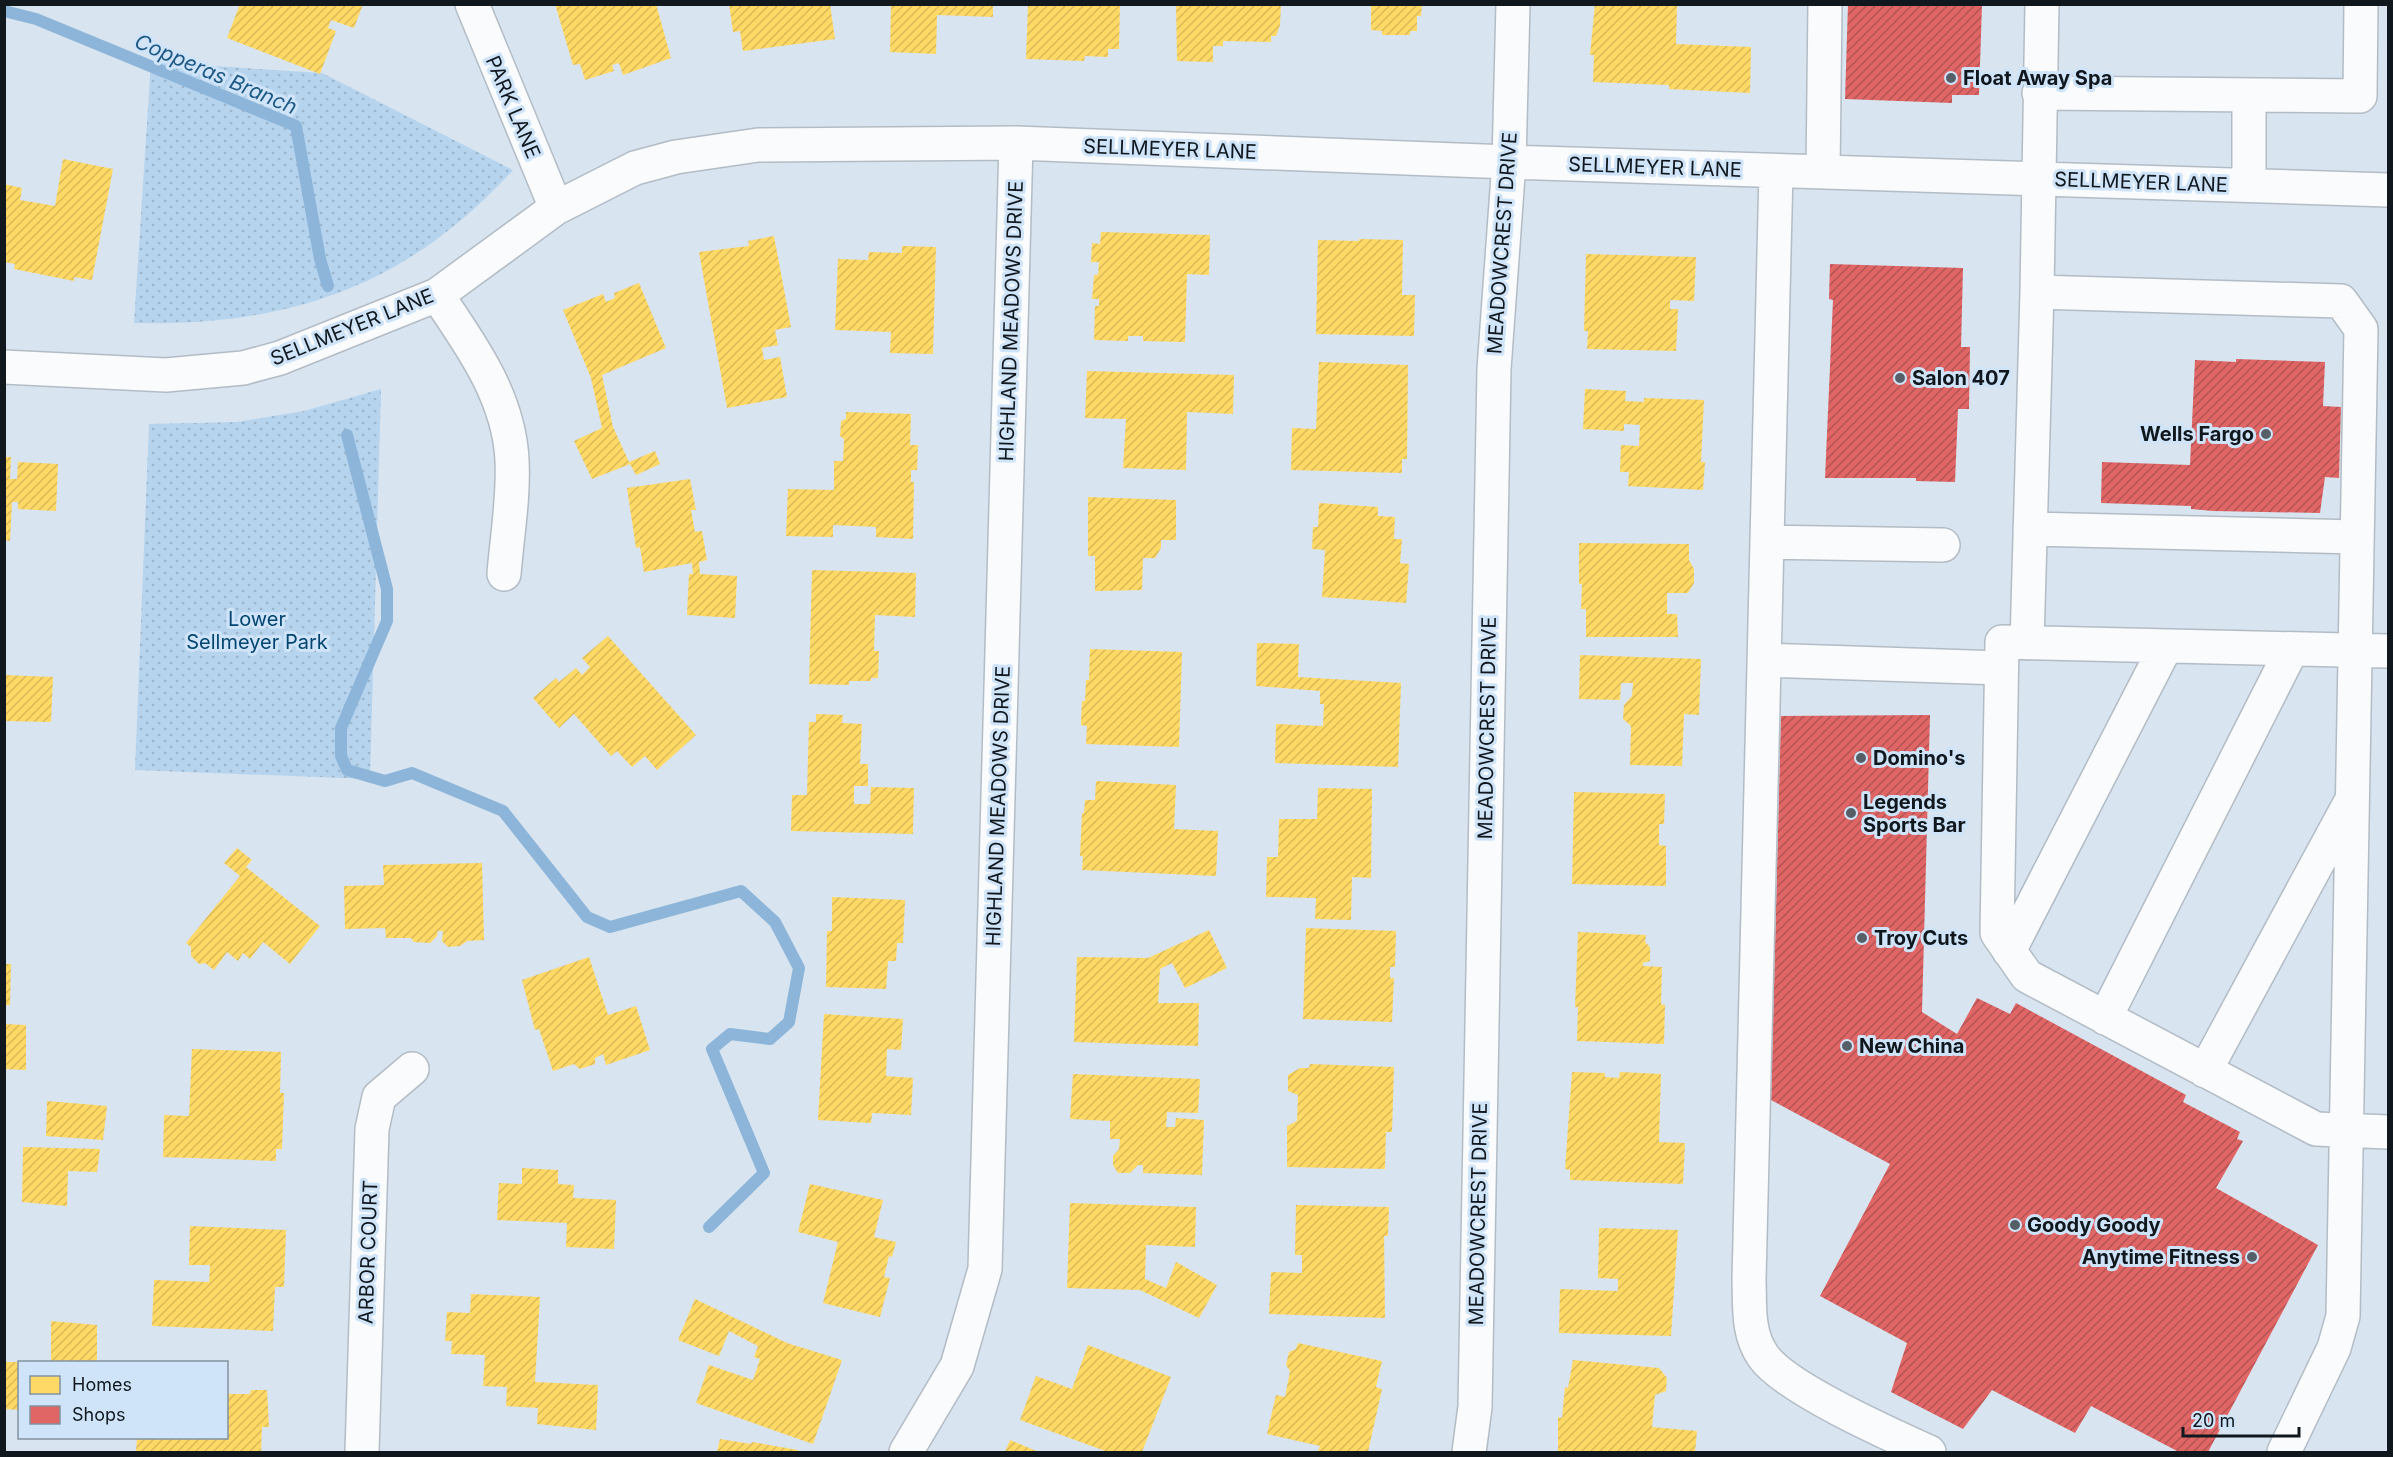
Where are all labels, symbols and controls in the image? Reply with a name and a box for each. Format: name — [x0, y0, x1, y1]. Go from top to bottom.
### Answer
water label: Copperas Branch — [131, 28, 301, 120]
street label: PARK LANE — [481, 52, 545, 162]
place label: Float Away Spa — [1963, 66, 2112, 90]
marker: Float Away Spa — [1944, 71, 1958, 85]
street label: MEADOWCREST DRIVE — [1482, 131, 1522, 355]
street label: SELLMEYER LANE — [1083, 134, 1257, 164]
street label: SELLMEYER LANE — [1568, 152, 1742, 182]
street label: SELLMEYER LANE — [2054, 167, 2228, 197]
street label: HIGHLAND MEADOWS DRIVE — [994, 180, 1028, 462]
street label: SELLMEYER LANE — [267, 283, 437, 371]
place label: Salon 407 — [1912, 366, 2010, 390]
marker: Salon 407 — [1893, 371, 1907, 385]
place label: Wells Fargo — [2140, 422, 2254, 446]
marker: Wells Fargo — [2259, 427, 2273, 441]
park label: Lower Sellmeyer Park — [186, 607, 328, 654]
street label: MEADOWCREST DRIVE — [1473, 616, 1501, 840]
street label: HIGHLAND MEADOWS DRIVE — [981, 665, 1015, 947]
place label: Domino's — [1873, 746, 1966, 770]
marker: Domino's — [1854, 751, 1868, 765]
place label: Legends Sports Bar — [1863, 790, 1966, 837]
marker: Legends Sports Bar — [1844, 806, 1858, 820]
place label: Troy Cuts — [1874, 926, 1968, 950]
marker: Troy Cuts — [1855, 931, 1869, 945]
place label: New China — [1859, 1034, 1964, 1058]
marker: New China — [1840, 1039, 1854, 1053]
street label: MEADOWCREST DRIVE — [1464, 1102, 1492, 1326]
street label: ARBOR COURT — [353, 1180, 383, 1324]
place label: Goody Goody — [2027, 1213, 2161, 1237]
marker: Goody Goody — [2008, 1218, 2022, 1232]
place label: Anytime Fitness — [2082, 1245, 2240, 1269]
marker: Anytime Fitness — [2245, 1250, 2259, 1264]
legend — [18, 1361, 228, 1439]
text: Homes — [72, 1374, 132, 1395]
scale bar — [2183, 1400, 2298, 1438]
text: Shops — [72, 1404, 126, 1425]
text: 20 m — [2192, 1410, 2235, 1431]

